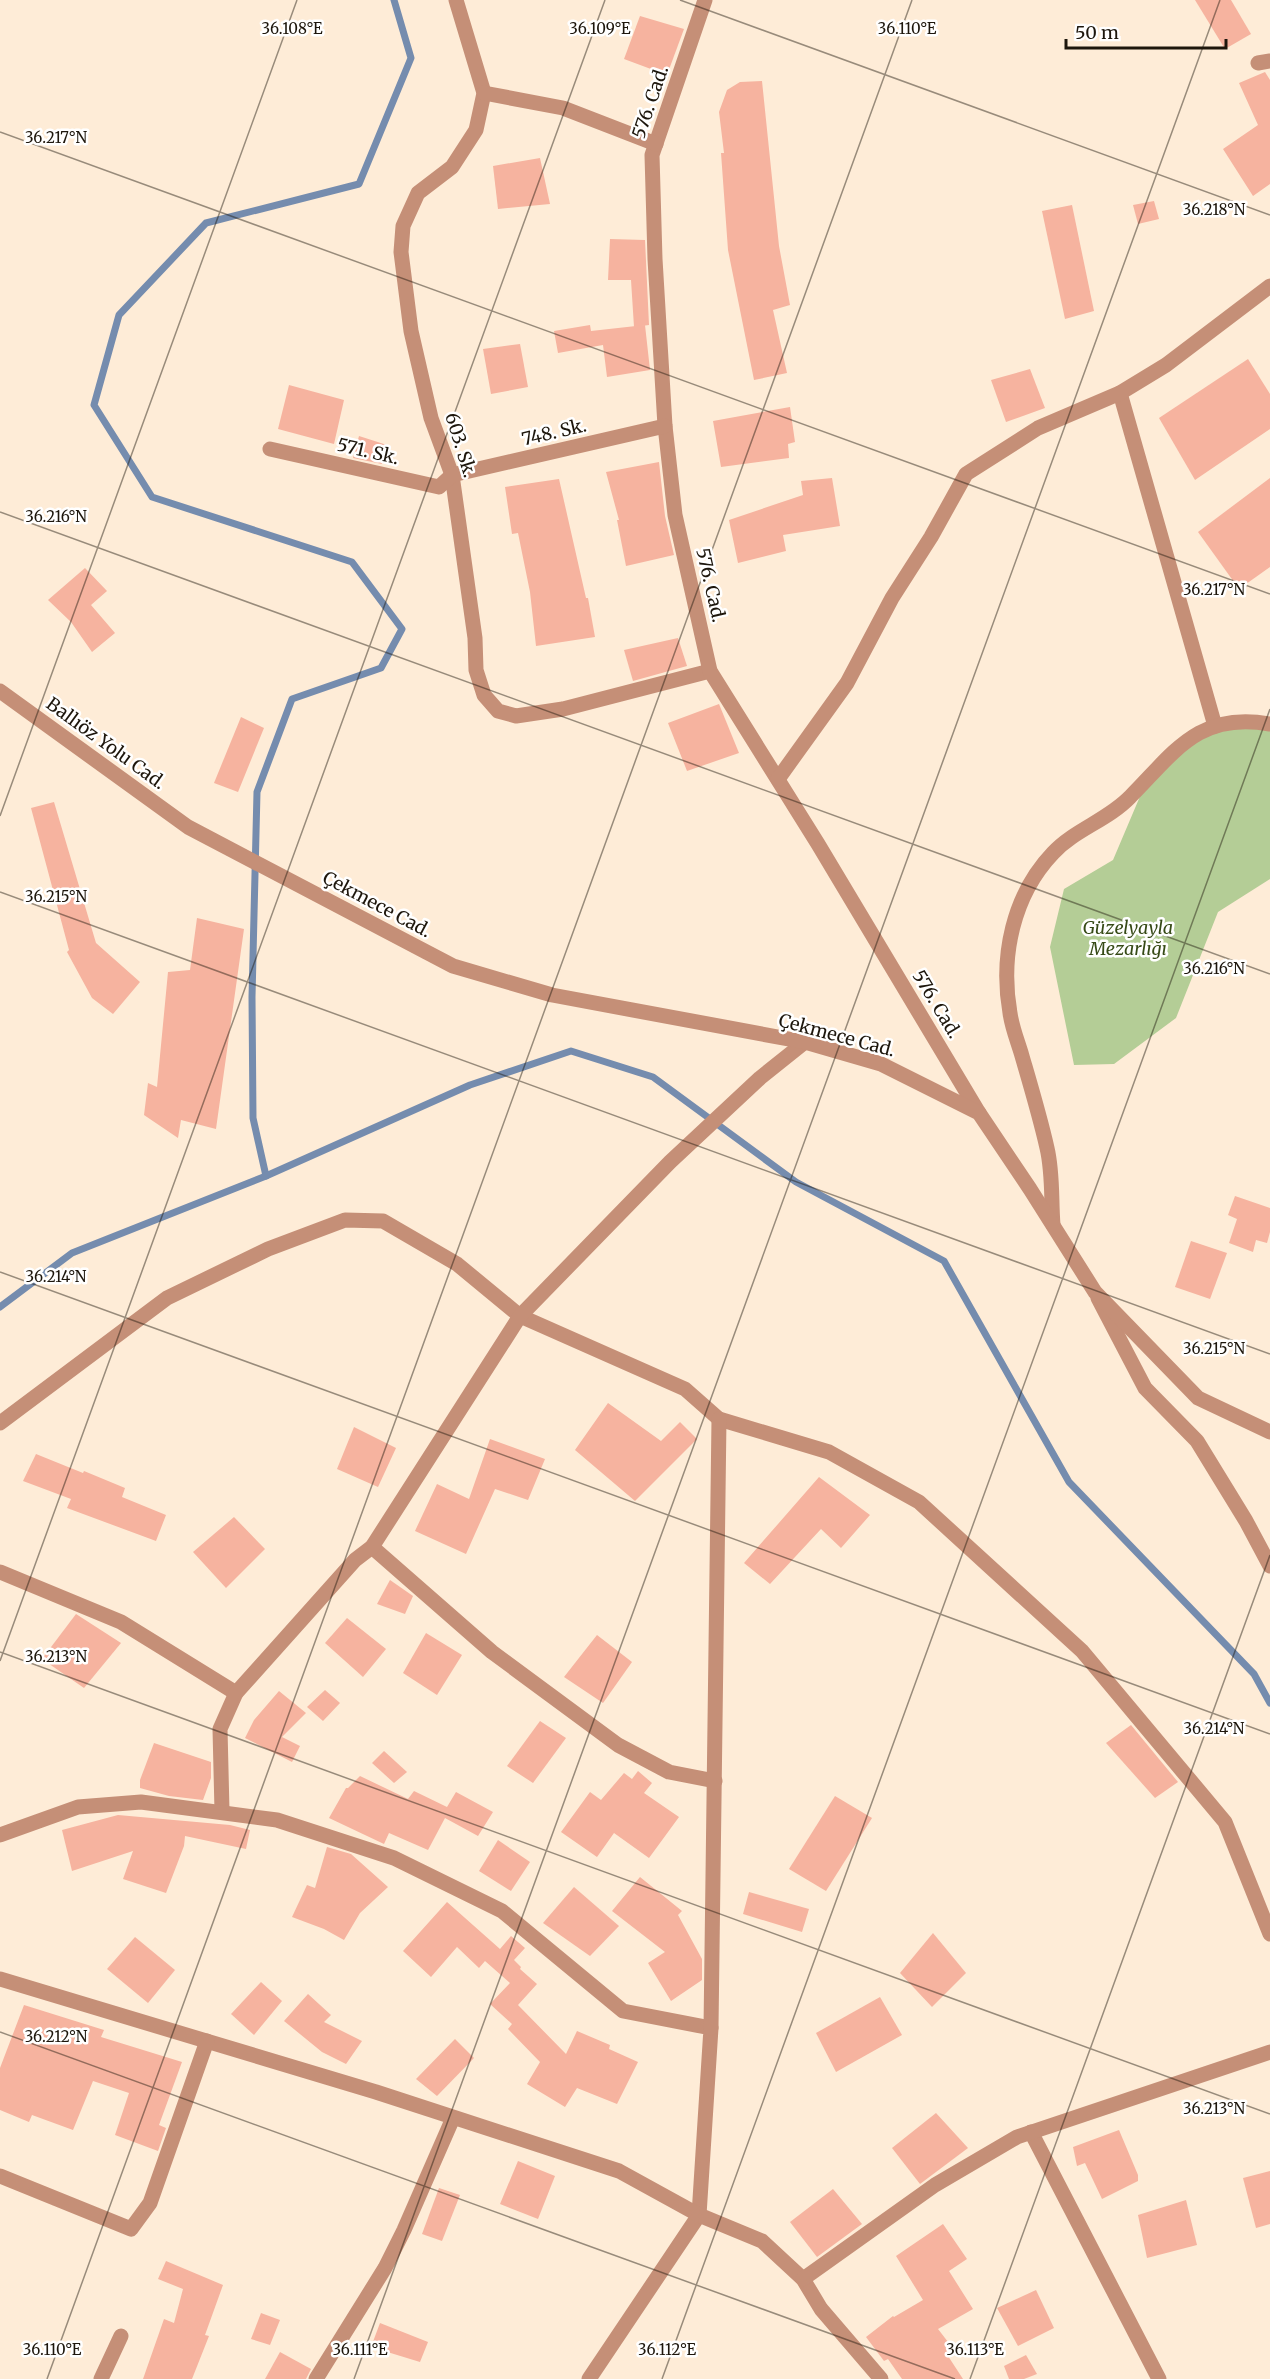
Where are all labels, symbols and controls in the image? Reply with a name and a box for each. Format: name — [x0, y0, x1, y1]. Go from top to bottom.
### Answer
scale bar — [1066, 12, 1226, 50]
text: 36.108°E — [261, 19, 323, 38]
text: 36.109°E — [569, 19, 631, 38]
text: 36.110°E — [878, 19, 937, 38]
text: 50 m — [1075, 21, 1119, 44]
street label: 576. Cad. — [627, 63, 673, 141]
text: 36.217°N — [25, 128, 87, 147]
text: 36.218°N — [1183, 200, 1246, 219]
street label: 603. Sk. — [440, 410, 482, 480]
street label: 748. Sk. — [519, 413, 589, 451]
street label: 571. Sk. — [335, 433, 401, 469]
text: 36.216°N — [25, 507, 87, 526]
street label: 576. Cad. — [691, 546, 731, 624]
text: 36.217°N — [1183, 580, 1245, 599]
street label: Ballıöz Yolu Cad. — [42, 692, 170, 794]
street label: Çekmece Cad. — [319, 866, 435, 942]
text: 36.215°N — [25, 887, 87, 906]
park label: Güzelyayla Mezarlığı — [1083, 916, 1173, 960]
text: 36.216°N — [1183, 959, 1245, 978]
street label: 576. Cad. — [908, 966, 966, 1042]
street label: Çekmece Cad. — [776, 1008, 898, 1062]
text: 36.214°N — [26, 1267, 87, 1286]
text: 36.215°N — [1183, 1339, 1245, 1358]
text: 36.213°N — [25, 1647, 87, 1666]
text: 36.214°N — [1184, 1719, 1245, 1738]
text: 36.212°N — [25, 2027, 88, 2046]
text: 36.213°N — [1183, 2099, 1245, 2118]
text: 36.110°E — [23, 2340, 82, 2359]
text: 36.111°E — [332, 2340, 388, 2359]
text: 36.112°E — [638, 2340, 696, 2359]
text: 36.113°E — [946, 2340, 1004, 2359]

